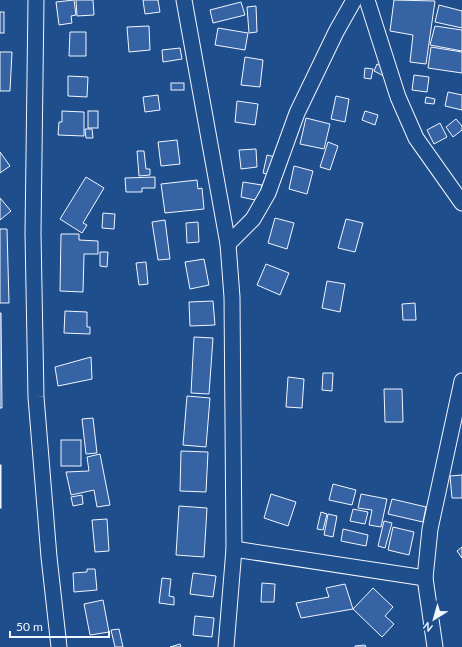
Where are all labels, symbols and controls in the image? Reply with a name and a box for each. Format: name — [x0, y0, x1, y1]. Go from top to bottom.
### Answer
north arrow — [414, 599, 454, 639]
scale bar — [10, 613, 109, 639]
text: 50 m — [16, 619, 43, 634]
text: N — [420, 620, 435, 635]

